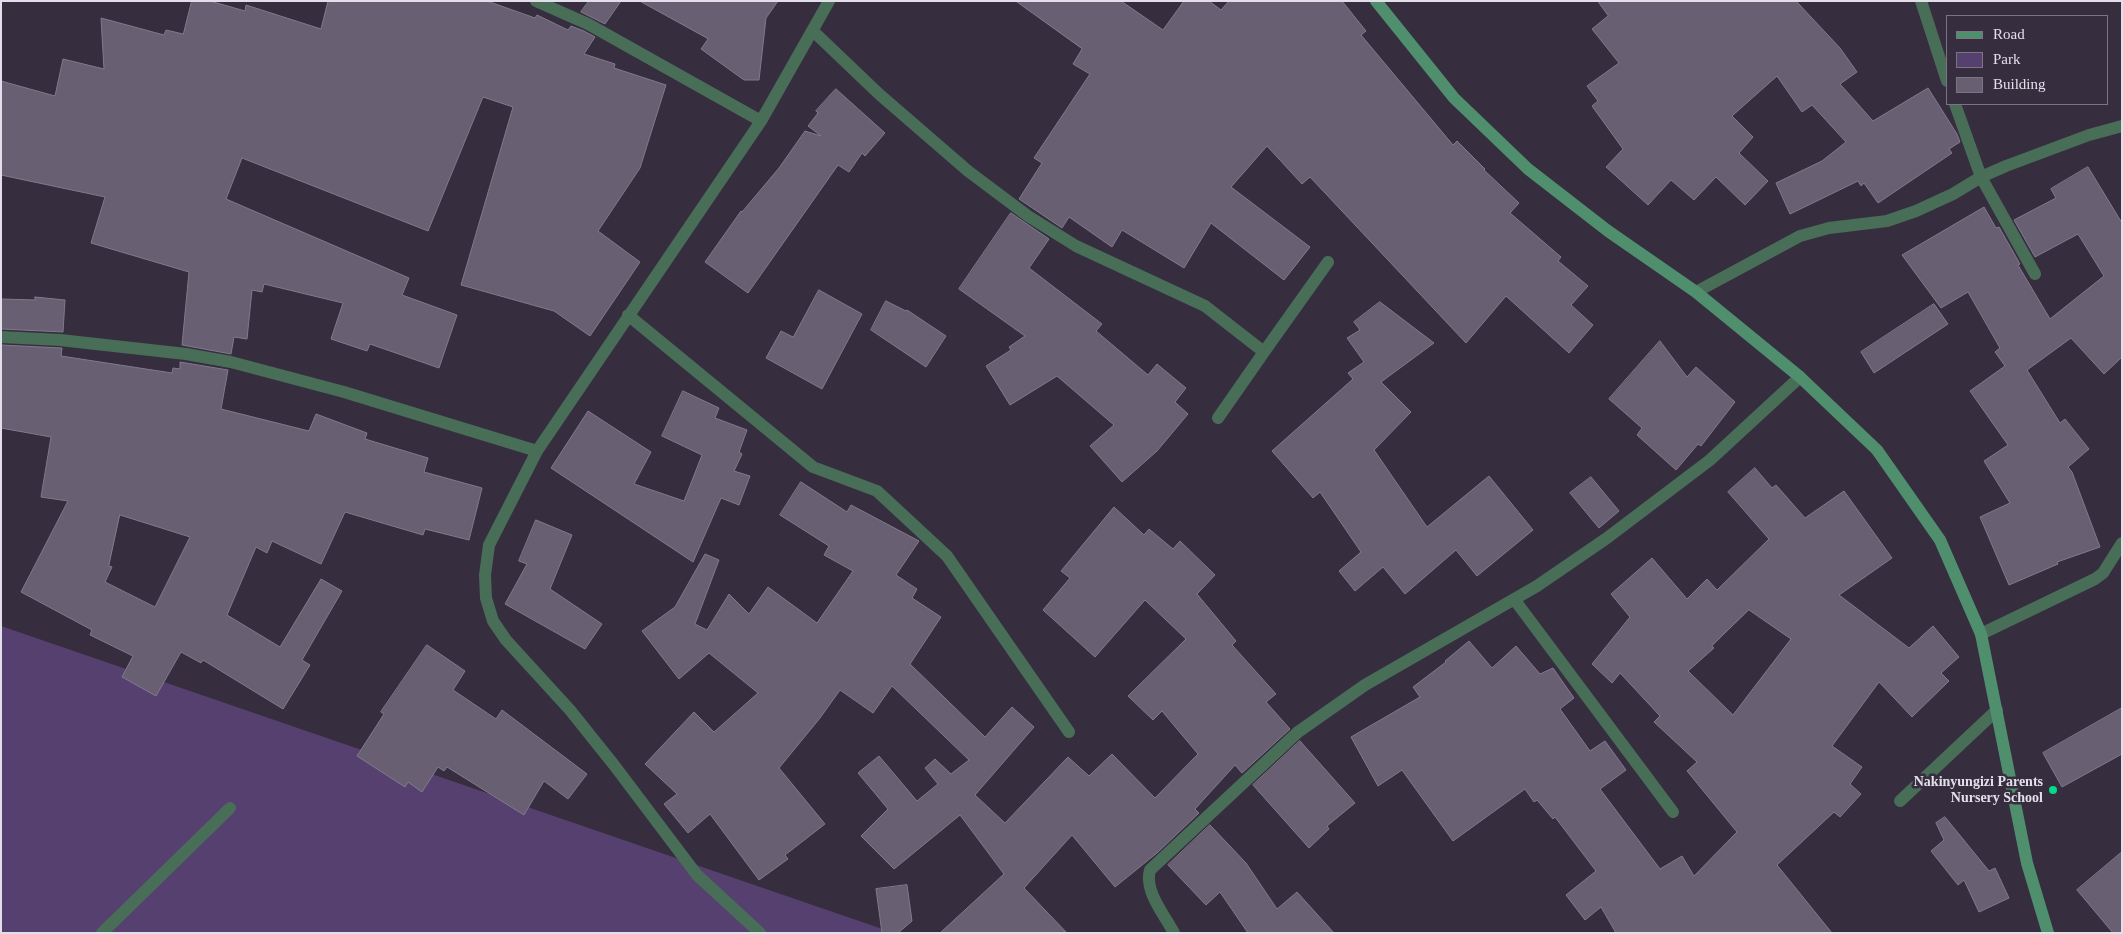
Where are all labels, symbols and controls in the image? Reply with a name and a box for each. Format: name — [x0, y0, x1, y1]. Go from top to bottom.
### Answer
legend — [1946, 15, 2108, 105]
text: Road — [1993, 26, 2025, 42]
text: Park — [1993, 51, 2021, 67]
text: Building — [1993, 76, 2046, 92]
place label: Nakinyungizi Parents Nursery School — [1914, 774, 2043, 806]
marker: Nakinyungizi Parents Nursery School — [2047, 784, 2059, 796]

